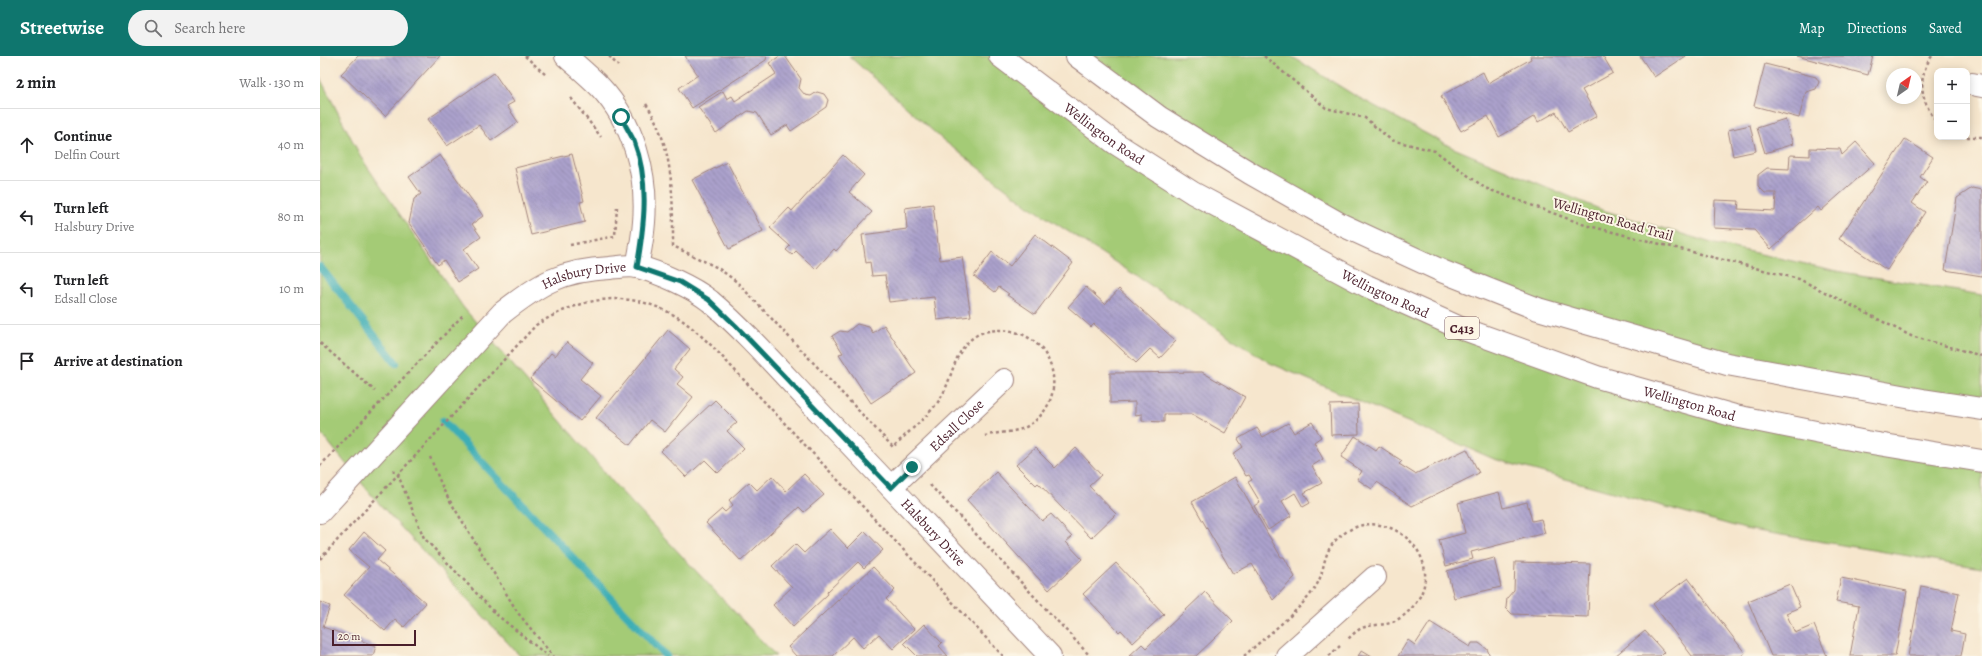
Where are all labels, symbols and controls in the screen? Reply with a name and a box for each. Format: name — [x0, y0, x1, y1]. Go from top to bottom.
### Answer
search box — [128, 10, 408, 46]
text: Streetwise — [20, 15, 104, 41]
icon: search — [142, 17, 164, 39]
text: Search here — [174, 18, 245, 38]
text: Map — [1799, 19, 1825, 38]
text: Directions — [1847, 19, 1907, 38]
text: Saved — [1929, 19, 1962, 38]
north arrow — [1886, 68, 1922, 104]
map controls — [1934, 68, 1970, 140]
button: + — [1934, 68, 1970, 104]
text: 2 min — [16, 71, 56, 94]
text: Walk · 130 m — [239, 74, 304, 91]
street label: Wellington Road — [1059, 98, 1148, 170]
button: − — [1934, 104, 1970, 140]
route start — [612, 108, 630, 126]
text: Continue — [54, 126, 112, 146]
icon: ahead — [16, 134, 38, 156]
text: 40 m — [278, 136, 304, 153]
text: Delfin Court — [54, 146, 120, 163]
street label: Wellington Road Trail — [1550, 193, 1676, 246]
text: Turn left — [54, 198, 109, 218]
icon: left — [16, 206, 38, 228]
text: 80 m — [277, 208, 304, 225]
text: Halsbury Drive — [54, 218, 134, 235]
street label: Halsbury Drive — [538, 257, 627, 294]
street label: Wellington Road — [1337, 265, 1433, 323]
text: Turn left — [54, 270, 109, 290]
icon: left — [16, 278, 38, 300]
text: 10 m — [279, 280, 304, 297]
text: Edsall Close — [54, 290, 117, 307]
road number: C413 — [1445, 317, 1479, 339]
icon: arrive — [16, 350, 38, 372]
text: Arrive at destination — [54, 351, 183, 371]
street label: Wellington Road — [1640, 381, 1738, 426]
street label: Edsall Close — [925, 395, 988, 456]
route end — [903, 458, 921, 476]
street label: Halsbury Drive — [896, 494, 970, 570]
scale bar — [332, 628, 416, 647]
text: 20 m — [338, 629, 360, 644]

